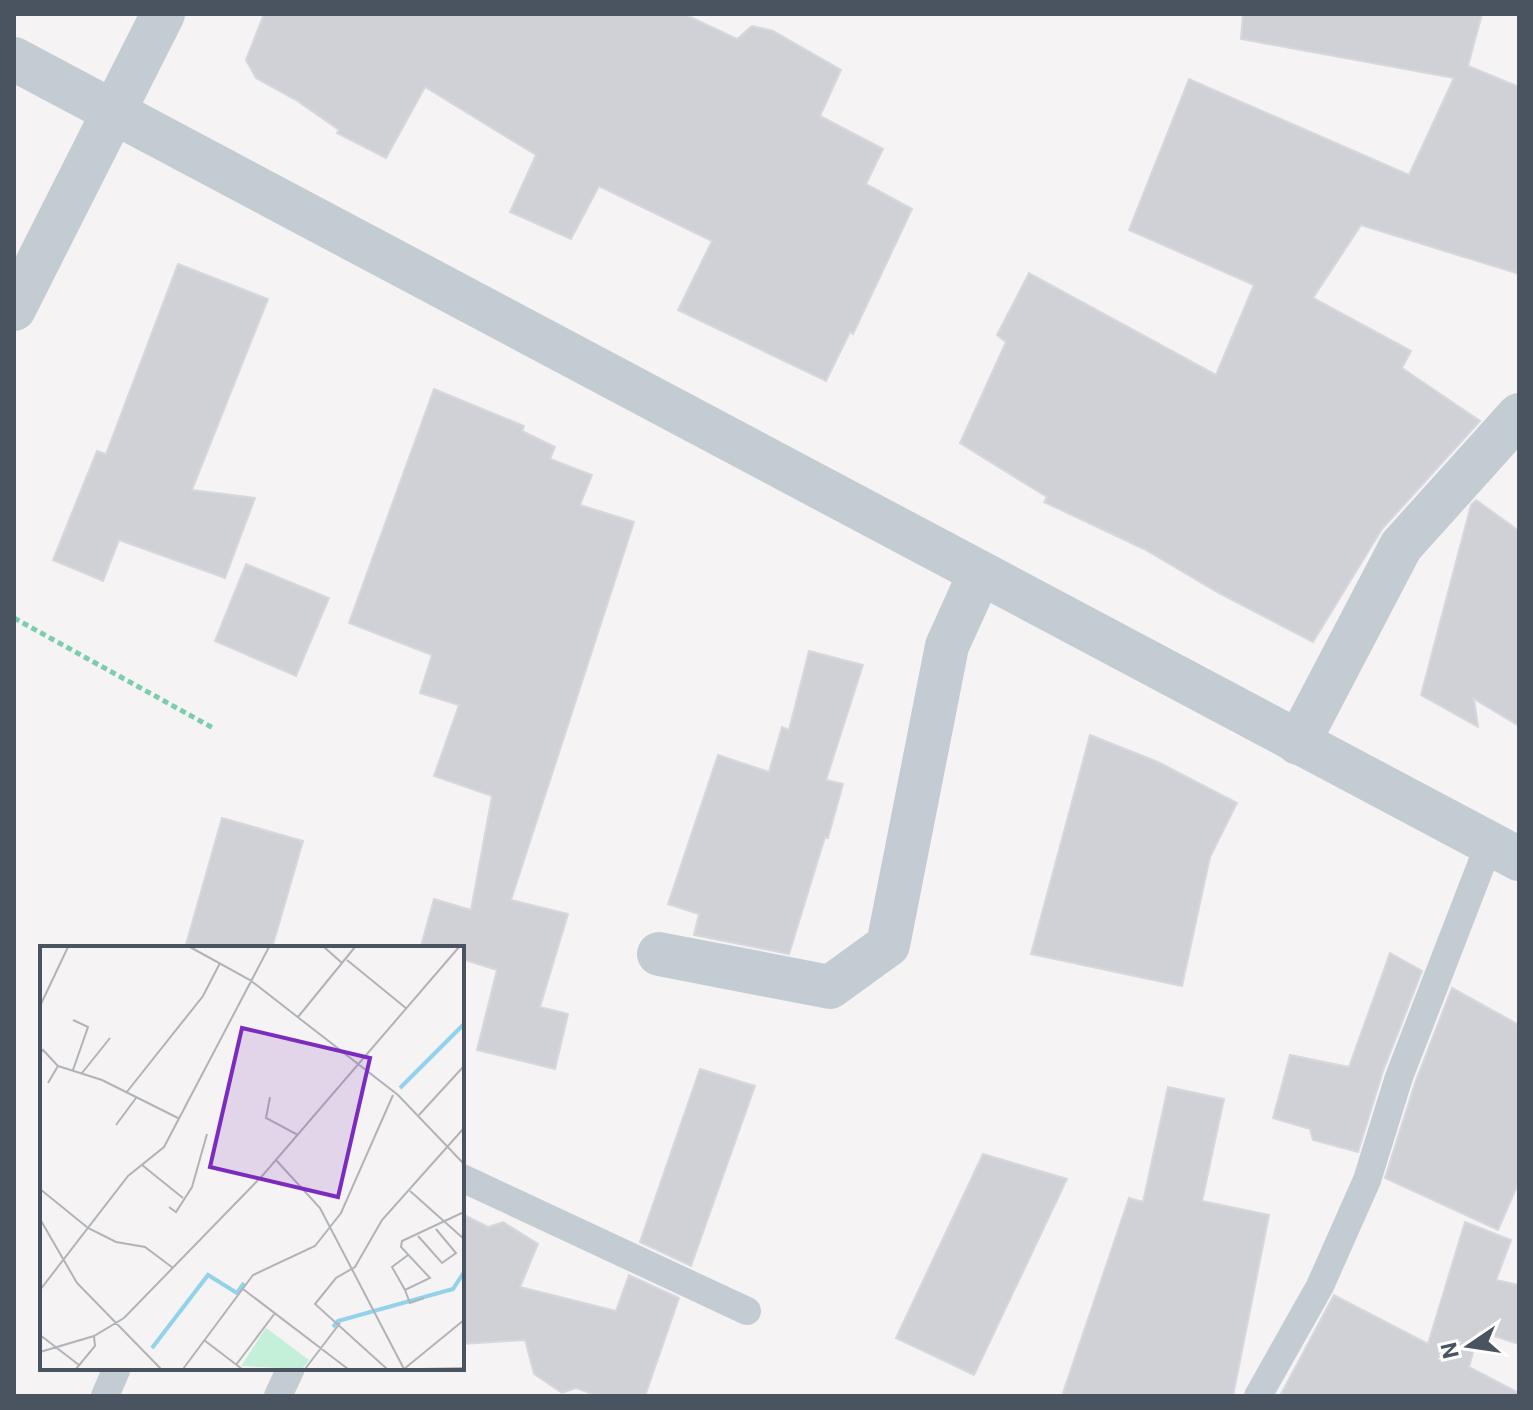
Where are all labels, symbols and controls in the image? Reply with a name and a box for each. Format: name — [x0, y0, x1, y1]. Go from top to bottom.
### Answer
inset map — [40, 946, 464, 1370]
north arrow — [1429, 1306, 1509, 1386]
text: N — [1436, 1340, 1464, 1361]

